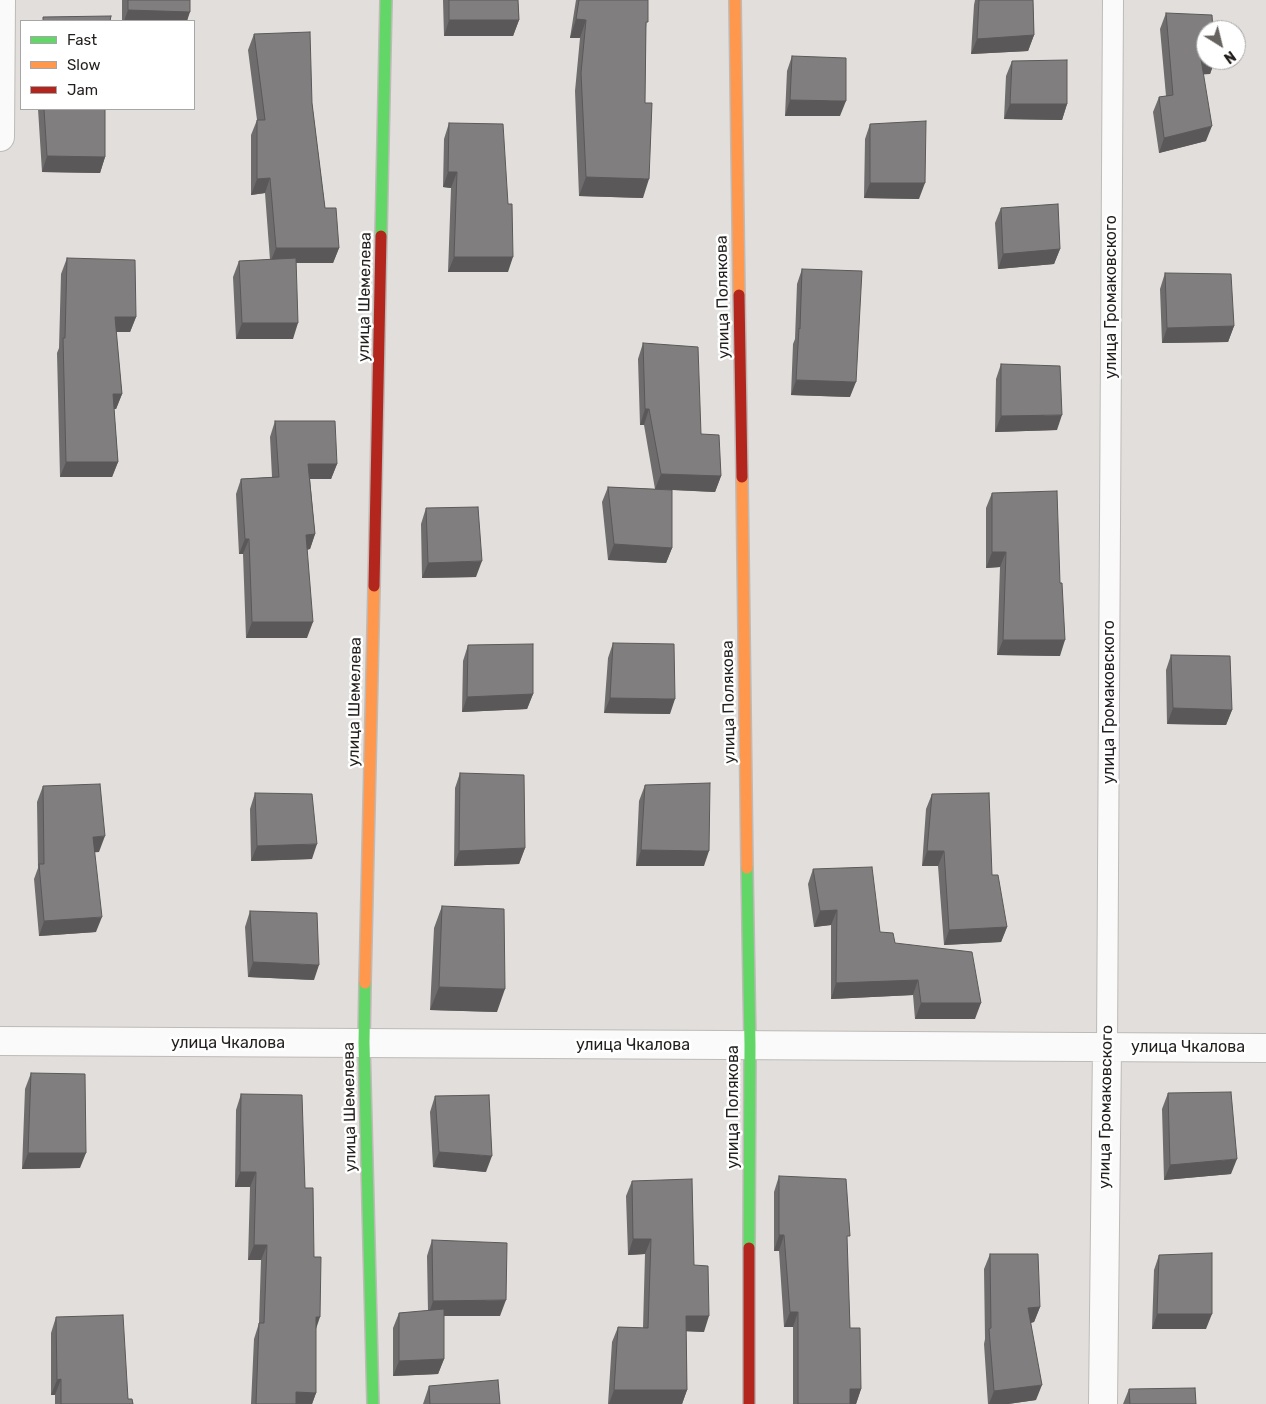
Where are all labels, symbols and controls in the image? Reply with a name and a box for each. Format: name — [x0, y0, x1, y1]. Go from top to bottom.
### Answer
legend — [20, 20, 195, 110]
north arrow — [1196, 20, 1246, 70]
text: Fast — [67, 31, 97, 49]
text: N — [1220, 47, 1239, 67]
text: Slow — [67, 56, 100, 74]
text: Jam — [67, 81, 98, 99]
street label: улица Громаковского — [1101, 215, 1121, 379]
street label: улица Шемелева — [354, 232, 376, 362]
street label: улица Полякова — [712, 235, 734, 359]
street label: улица Громаковского — [1099, 620, 1119, 784]
street label: улица Шемелева — [344, 637, 366, 767]
street label: улица Полякова — [718, 640, 740, 764]
street label: улица Громаковского — [1095, 1025, 1117, 1189]
street label: улица Чкалова — [171, 1033, 285, 1053]
street label: улица Чкалова — [576, 1035, 690, 1055]
street label: улица Чкалова — [1131, 1037, 1245, 1057]
street label: улица Шемелева — [339, 1042, 361, 1172]
street label: улица Полякова — [723, 1045, 743, 1169]

